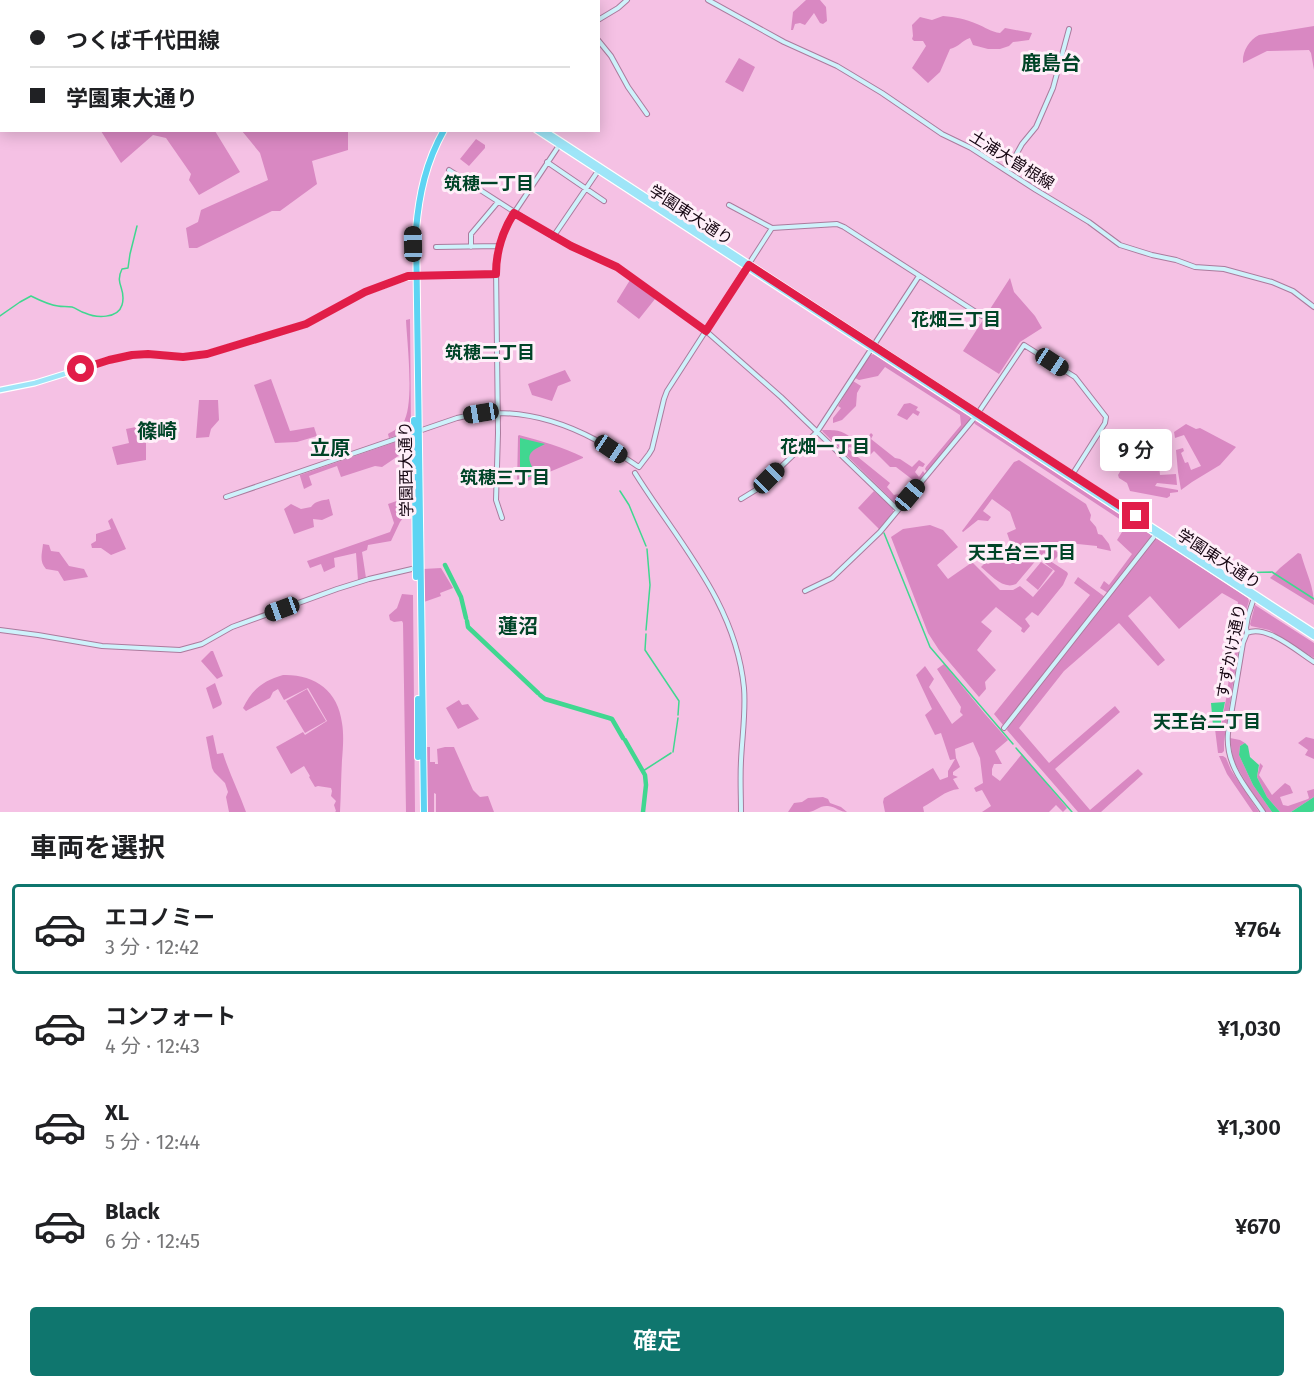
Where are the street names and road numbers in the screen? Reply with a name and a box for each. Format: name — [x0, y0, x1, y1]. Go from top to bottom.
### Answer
street label: 土浦大曽根線 — [966, 127, 1058, 193]
street label: 学園東大通り — [646, 181, 736, 249]
street label: 学園西大通り — [396, 421, 416, 517]
street label: 学園東大通り — [1174, 525, 1264, 593]
street label: すずかけ通り — [1213, 602, 1249, 700]

